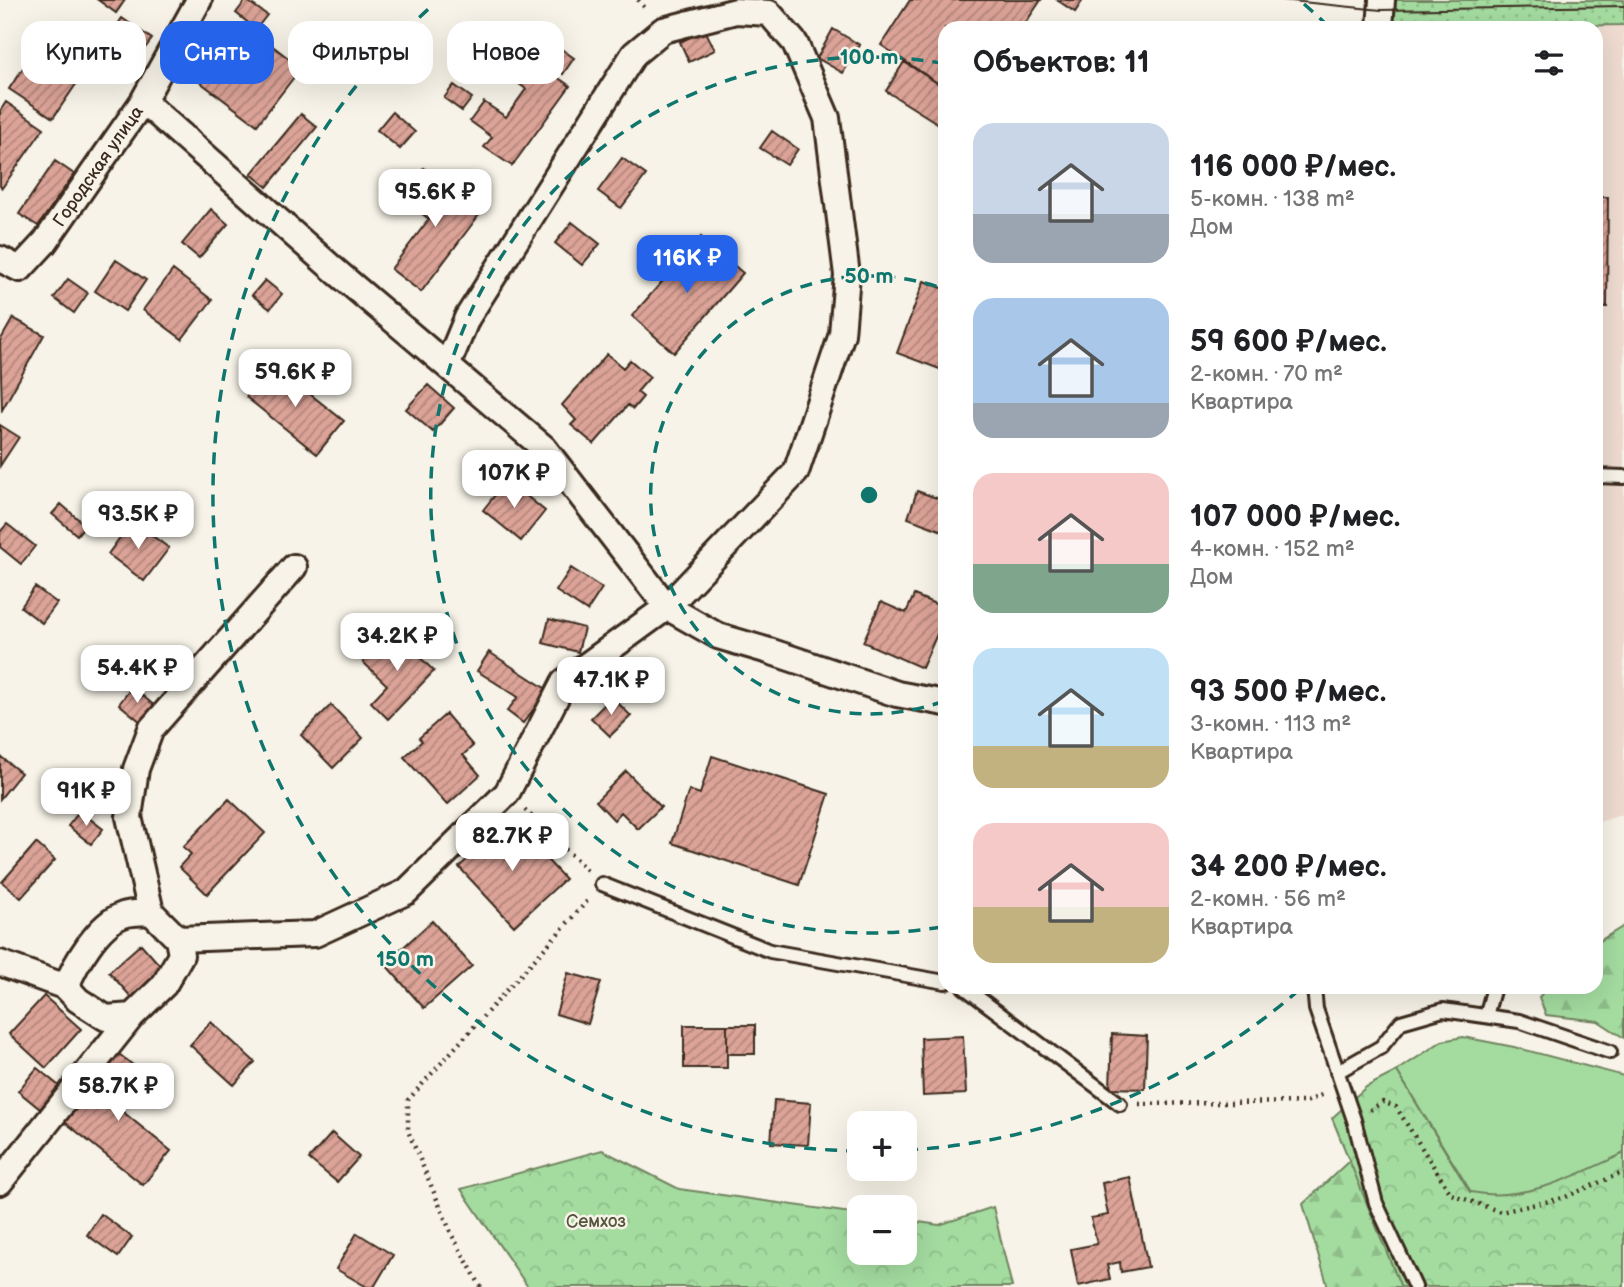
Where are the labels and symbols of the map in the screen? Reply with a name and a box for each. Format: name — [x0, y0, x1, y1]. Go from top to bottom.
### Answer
text: 100 m — [840, 45, 898, 70]
street label: Городская улица — [49, 102, 148, 231]
pin: 95.6K ₽ — [370, 170, 500, 229]
pin: 116K ₽ — [630, 236, 744, 295]
text: 50 m — [845, 264, 893, 289]
pin: 59.6K ₽ — [230, 350, 360, 409]
pin: 107K ₽ — [457, 450, 571, 510]
centre of rings — [857, 483, 881, 507]
pin: 93.5K ₽ — [73, 491, 203, 551]
pin: 34.2K ₽ — [332, 614, 462, 673]
pin: 54.4K ₽ — [72, 646, 202, 705]
pin: 47.1K ₽ — [546, 658, 676, 717]
pin: 91K ₽ — [37, 768, 135, 828]
pin: 82.7K ₽ — [447, 814, 577, 873]
text: 150 m — [376, 947, 434, 972]
pin: 58.7K ₽ — [53, 1064, 183, 1123]
park label: Семхоз — [566, 1211, 626, 1232]

